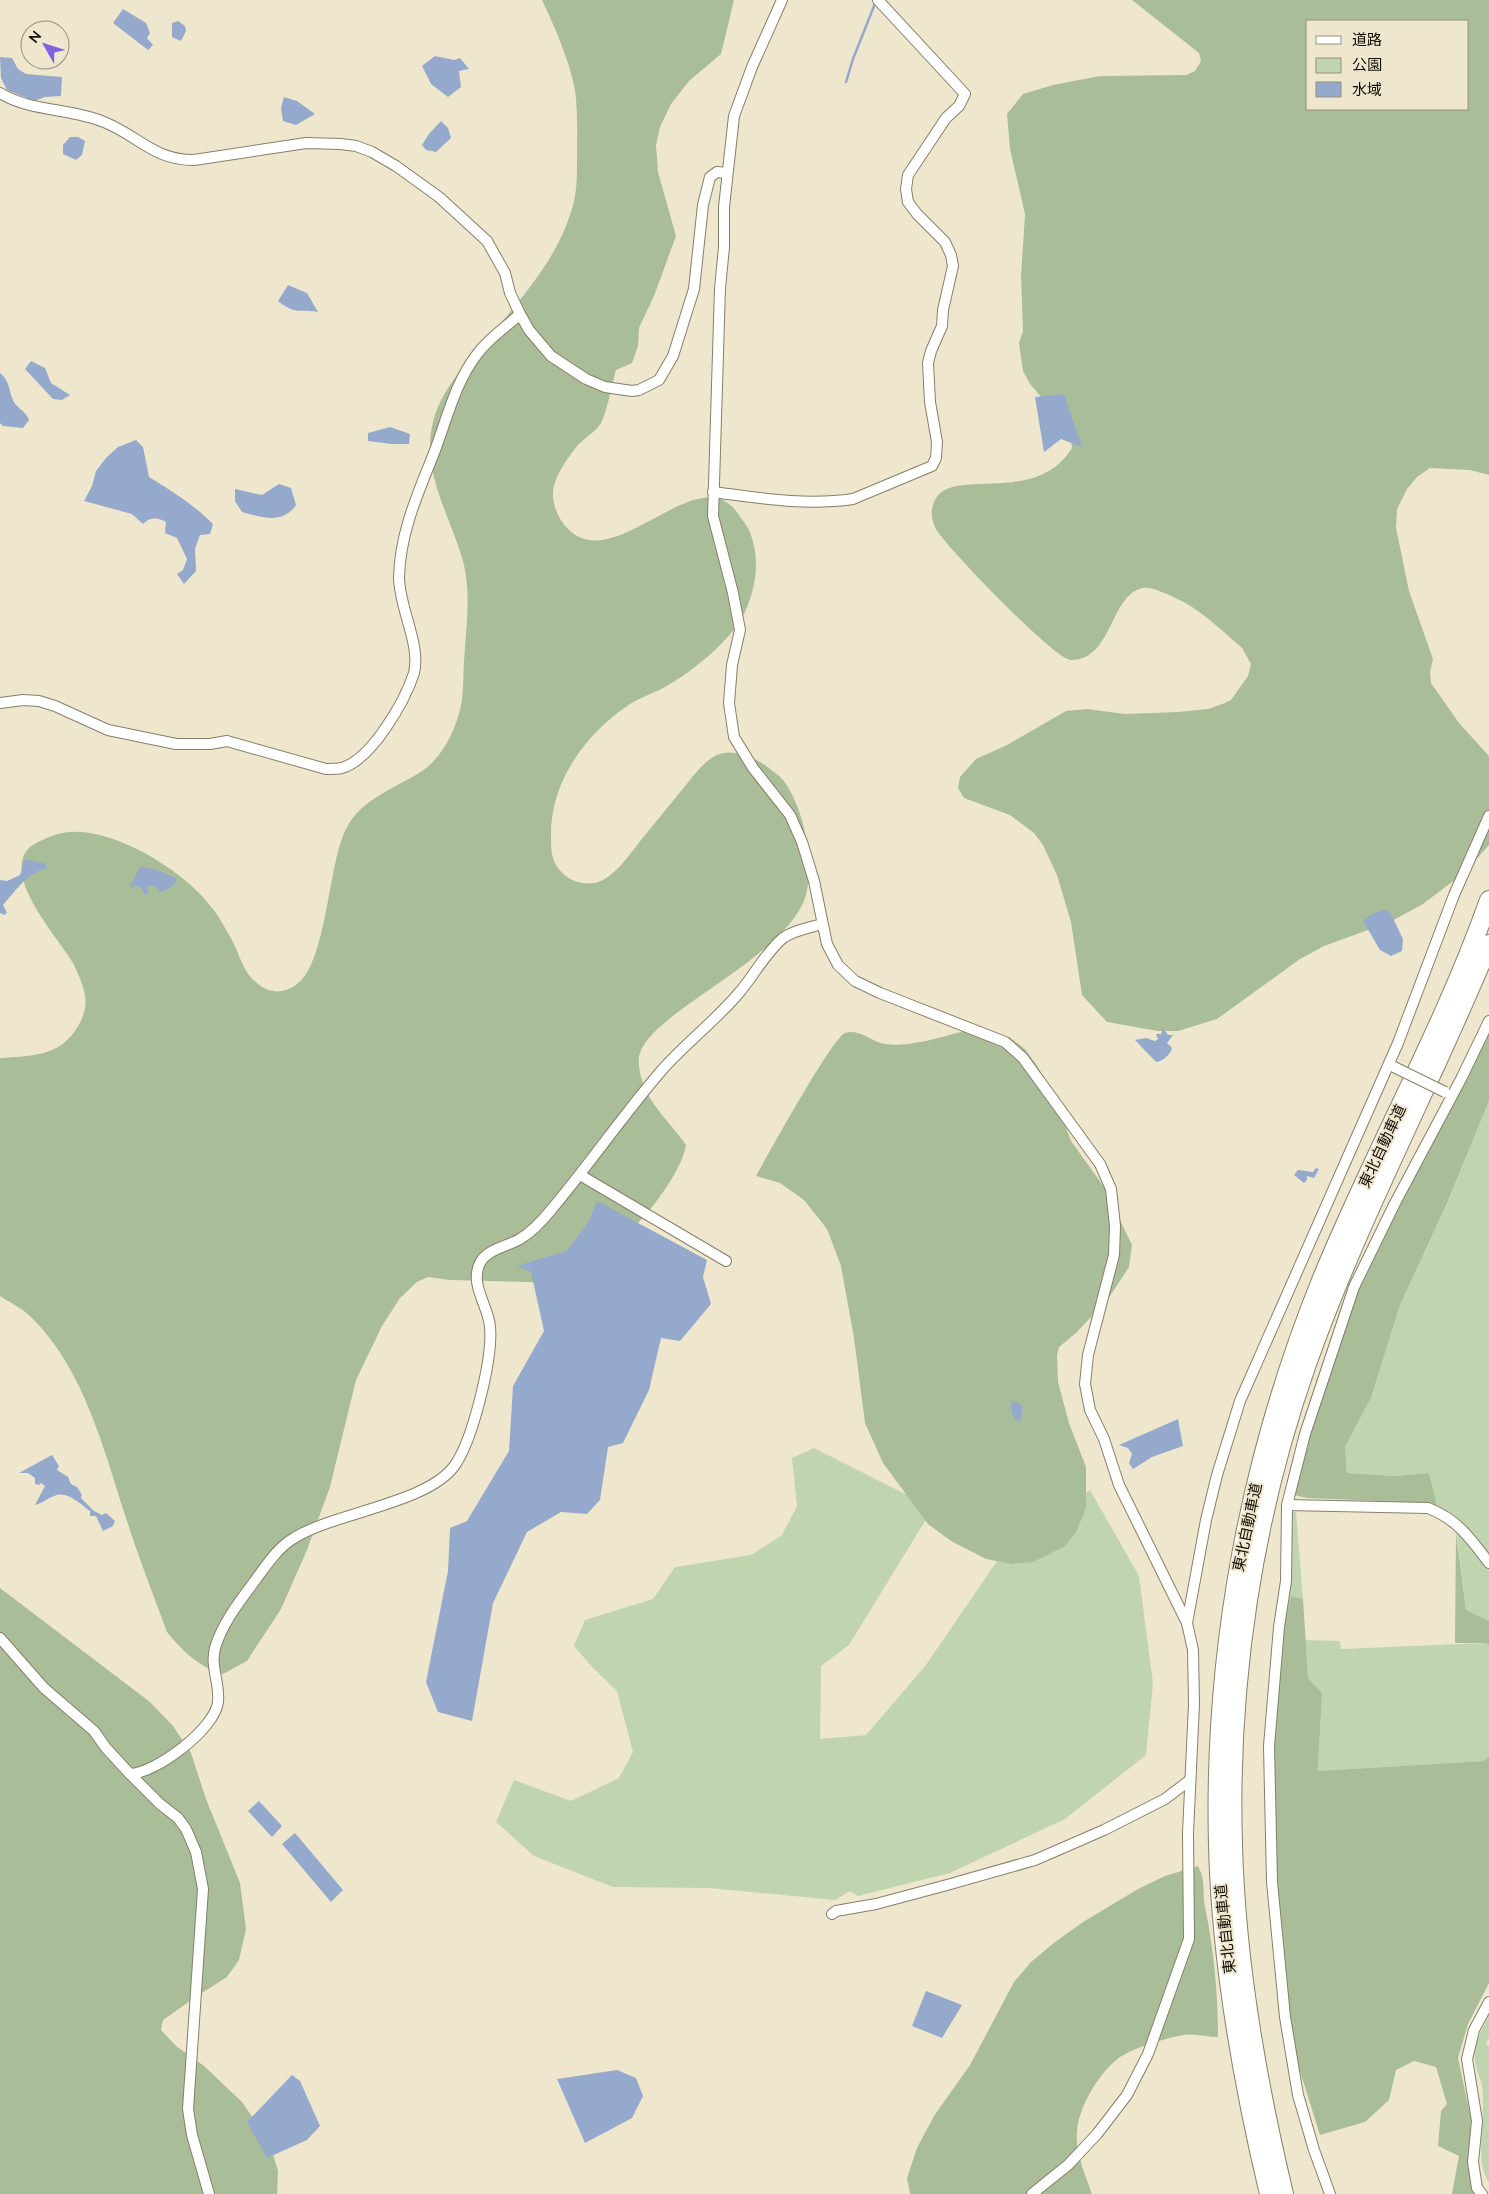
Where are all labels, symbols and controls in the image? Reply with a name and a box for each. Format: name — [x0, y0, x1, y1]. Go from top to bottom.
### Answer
north arrow — [20, 20, 70, 70]
legend — [1306, 20, 1469, 110]
text: N — [25, 27, 45, 47]
text: 道路 — [1352, 30, 1382, 49]
text: 公園 — [1352, 55, 1382, 74]
text: 水域 — [1352, 80, 1382, 99]
street label: 東北自動車道 — [1354, 1101, 1410, 1191]
street label: 東北自動車道 — [1228, 1481, 1266, 1573]
street label: 東北自動車道 — [1211, 1883, 1239, 1975]

